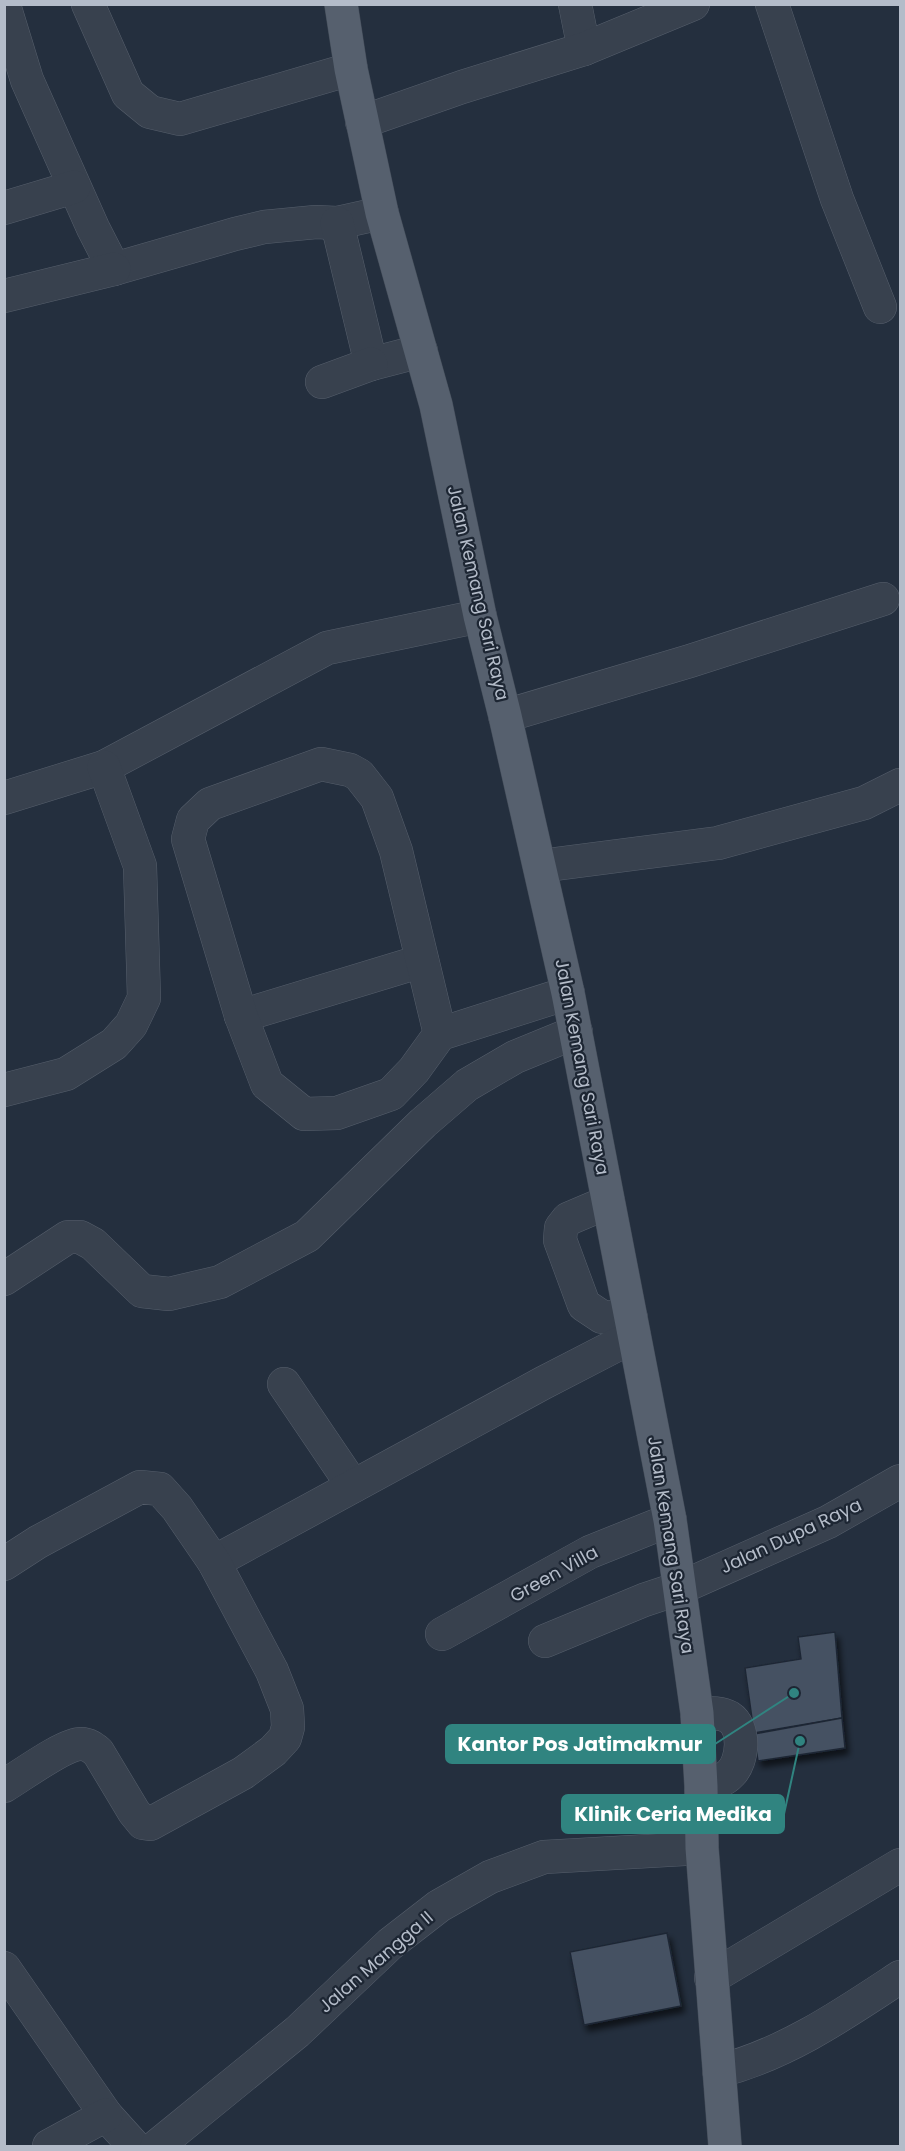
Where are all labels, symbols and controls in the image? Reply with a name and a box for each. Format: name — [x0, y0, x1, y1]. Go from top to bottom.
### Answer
street label: Jalan Kemang Sari Raya — [442, 483, 515, 703]
street label: Jalan Kemang Sari Raya — [549, 957, 616, 1177]
street label: Jalan Kemang Sari Raya — [642, 1434, 701, 1655]
street label: Jalan Dupa Raya — [716, 1492, 866, 1579]
street label: Green Villa — [505, 1539, 602, 1608]
callout: Kantor Pos Jatimakmur — [446, 1725, 715, 1763]
text: Kantor Pos Jatimakmur — [458, 1730, 703, 1758]
callout: Klinik Ceria Medika — [562, 1795, 784, 1833]
text: Klinik Ceria Medika — [574, 1800, 772, 1828]
street label: Jalan Mangga II — [313, 1905, 438, 2018]

